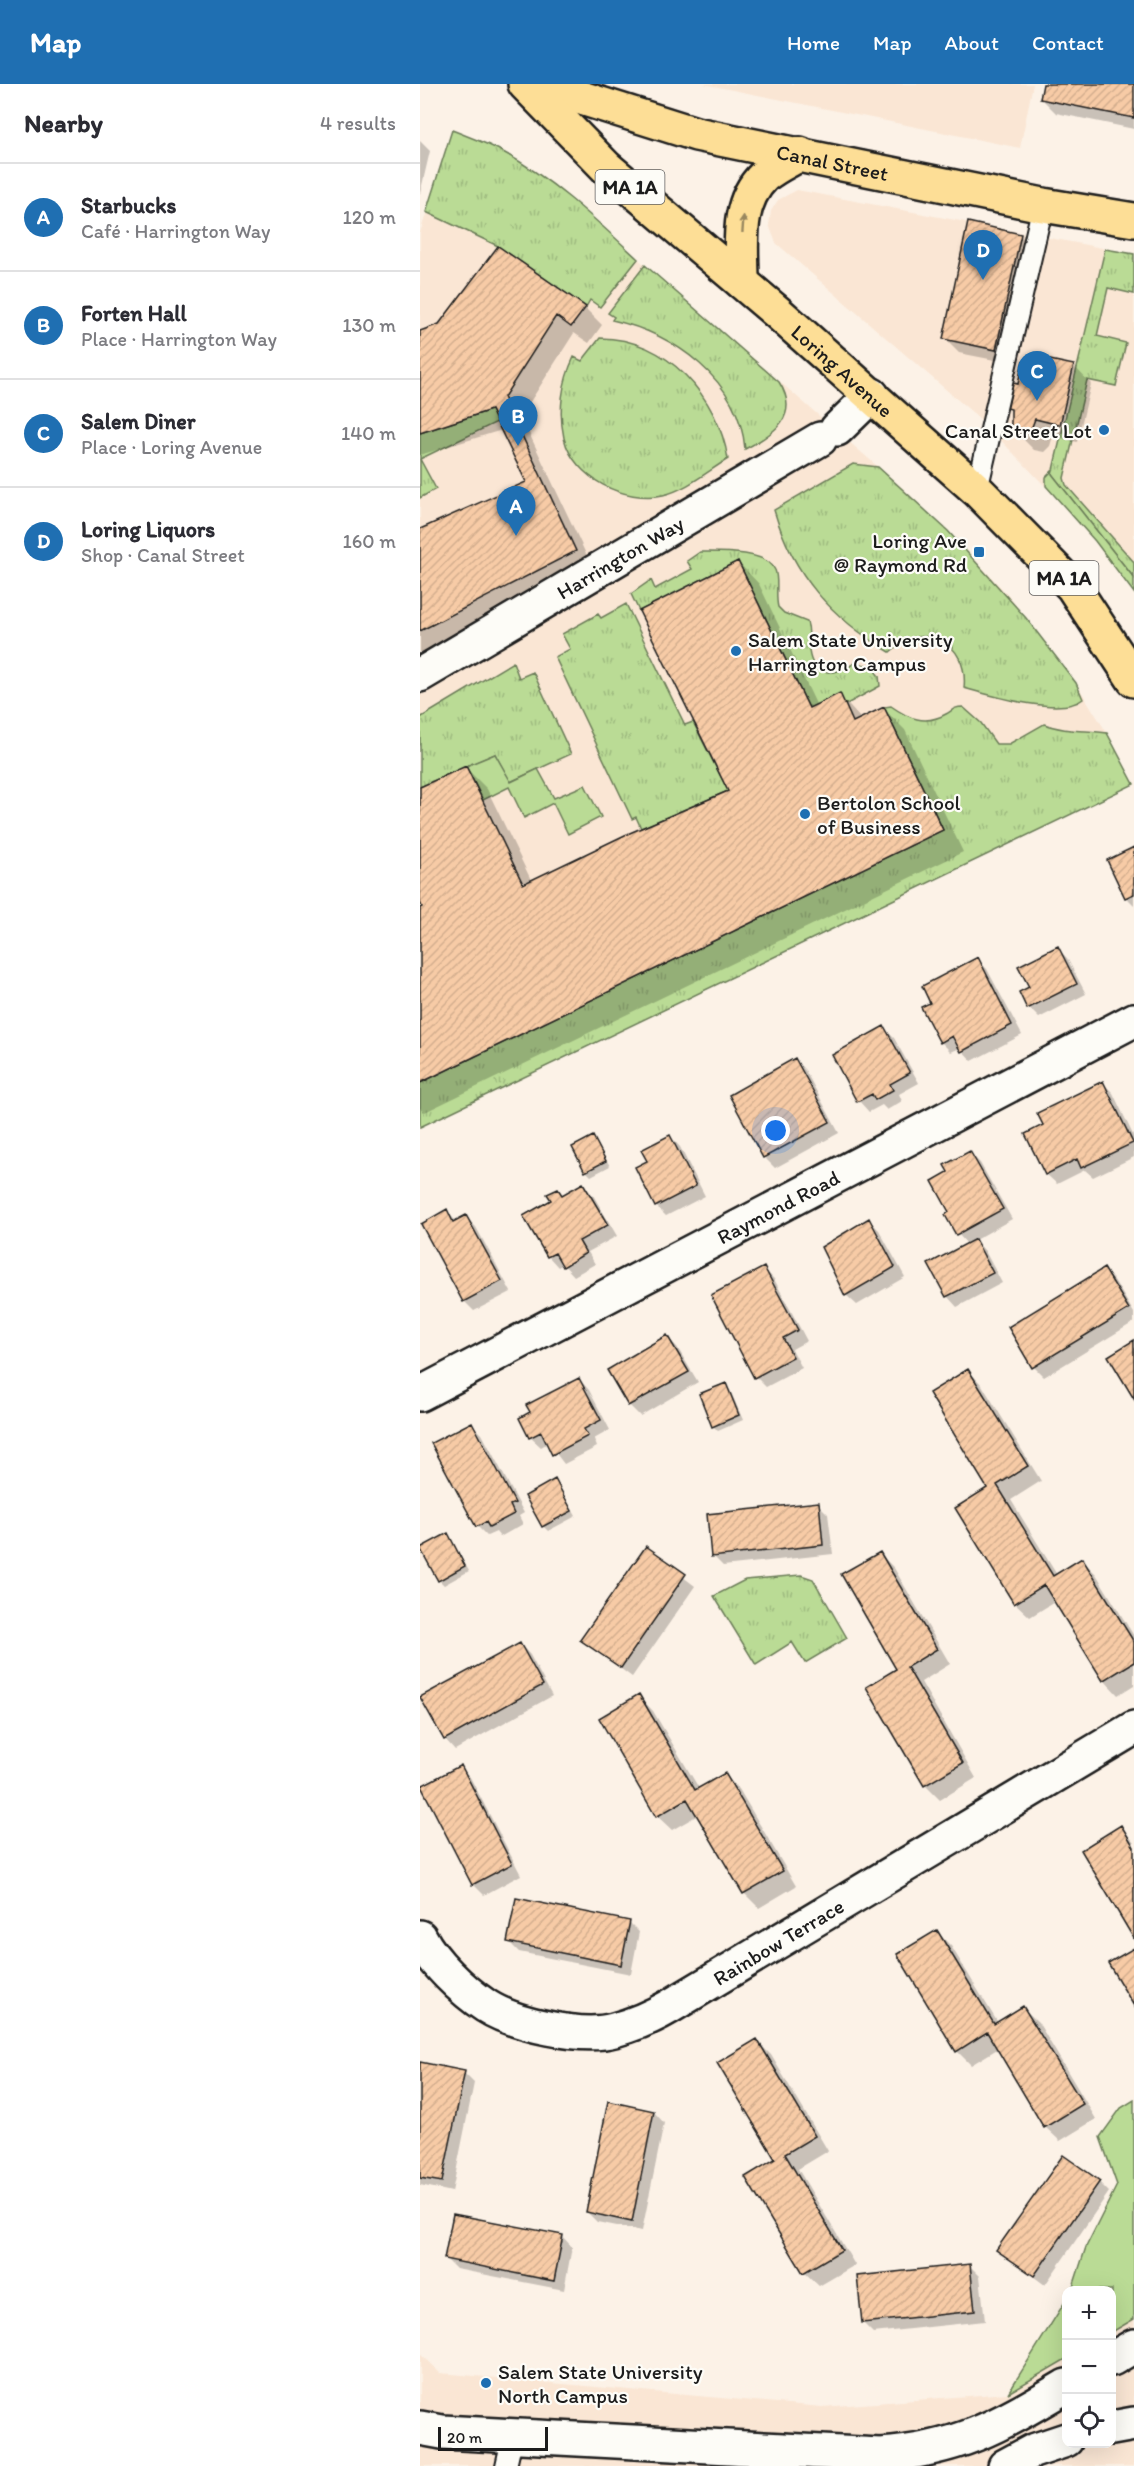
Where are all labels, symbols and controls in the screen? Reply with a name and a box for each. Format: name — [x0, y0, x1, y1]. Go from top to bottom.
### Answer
text: Map — [30, 25, 81, 59]
text: Home — [787, 30, 840, 55]
text: Map — [873, 30, 912, 55]
text: About — [945, 30, 999, 55]
text: Contact — [1032, 30, 1104, 55]
text: Nearby — [24, 107, 103, 139]
text: 4 results — [320, 111, 396, 135]
street label: Canal Street — [774, 138, 891, 186]
road number: MA 1A — [596, 170, 664, 204]
text: Starbucks — [81, 192, 176, 219]
text: A — [37, 205, 50, 229]
text: 120 m — [343, 205, 396, 229]
one-way arrow — [738, 214, 747, 233]
text: Café · Harrington Way — [81, 219, 270, 243]
pin: D — [964, 230, 1002, 280]
text: Forten Hall — [81, 300, 187, 327]
text: B — [37, 313, 50, 337]
text: 130 m — [342, 313, 396, 337]
street label: Loring Avenue — [787, 319, 899, 422]
text: Place · Harrington Way — [81, 327, 277, 351]
pin: C — [1018, 352, 1056, 401]
pin: B — [498, 396, 538, 446]
text: Salem Diner — [81, 408, 195, 435]
place label: Canal Street Lot — [945, 418, 1092, 443]
text: C — [37, 421, 50, 445]
text: 140 m — [341, 421, 396, 445]
marker: Canal Street Lot — [1097, 423, 1111, 437]
text: Place · Loring Avenue — [81, 435, 262, 459]
pin: A — [496, 486, 536, 536]
street label: Harrington Way — [552, 510, 688, 604]
text: Loring Liquors — [81, 516, 215, 543]
place label: Loring Ave @ Raymond Rd — [834, 528, 967, 577]
text: D — [37, 529, 50, 553]
text: 160 m — [343, 529, 396, 553]
text: Shop · Canal Street — [81, 543, 245, 567]
marker: Loring Ave @ Raymond Rd — [972, 545, 986, 559]
road number: MA 1A — [1030, 561, 1098, 595]
place label: Salem State University Harrington Campus — [748, 627, 953, 676]
marker: Salem State University Harrington Campus — [729, 644, 743, 658]
place label: Bertolon School of Business — [817, 790, 961, 839]
marker: Bertolon School of Business — [798, 807, 812, 821]
your location — [761, 1116, 790, 1145]
street label: Raymond Road — [712, 1164, 843, 1249]
street label: Rainbow Terrace — [708, 1893, 848, 1990]
map controls — [1062, 2286, 1116, 2448]
button: + — [1062, 2286, 1116, 2340]
button: − — [1062, 2340, 1116, 2394]
place label: Salem State University North Campus — [498, 2359, 703, 2408]
marker: Salem State University North Campus — [479, 2376, 493, 2390]
button: locate — [1062, 2394, 1116, 2448]
scale bar — [438, 2424, 548, 2452]
text: 20 m — [447, 2428, 482, 2447]

